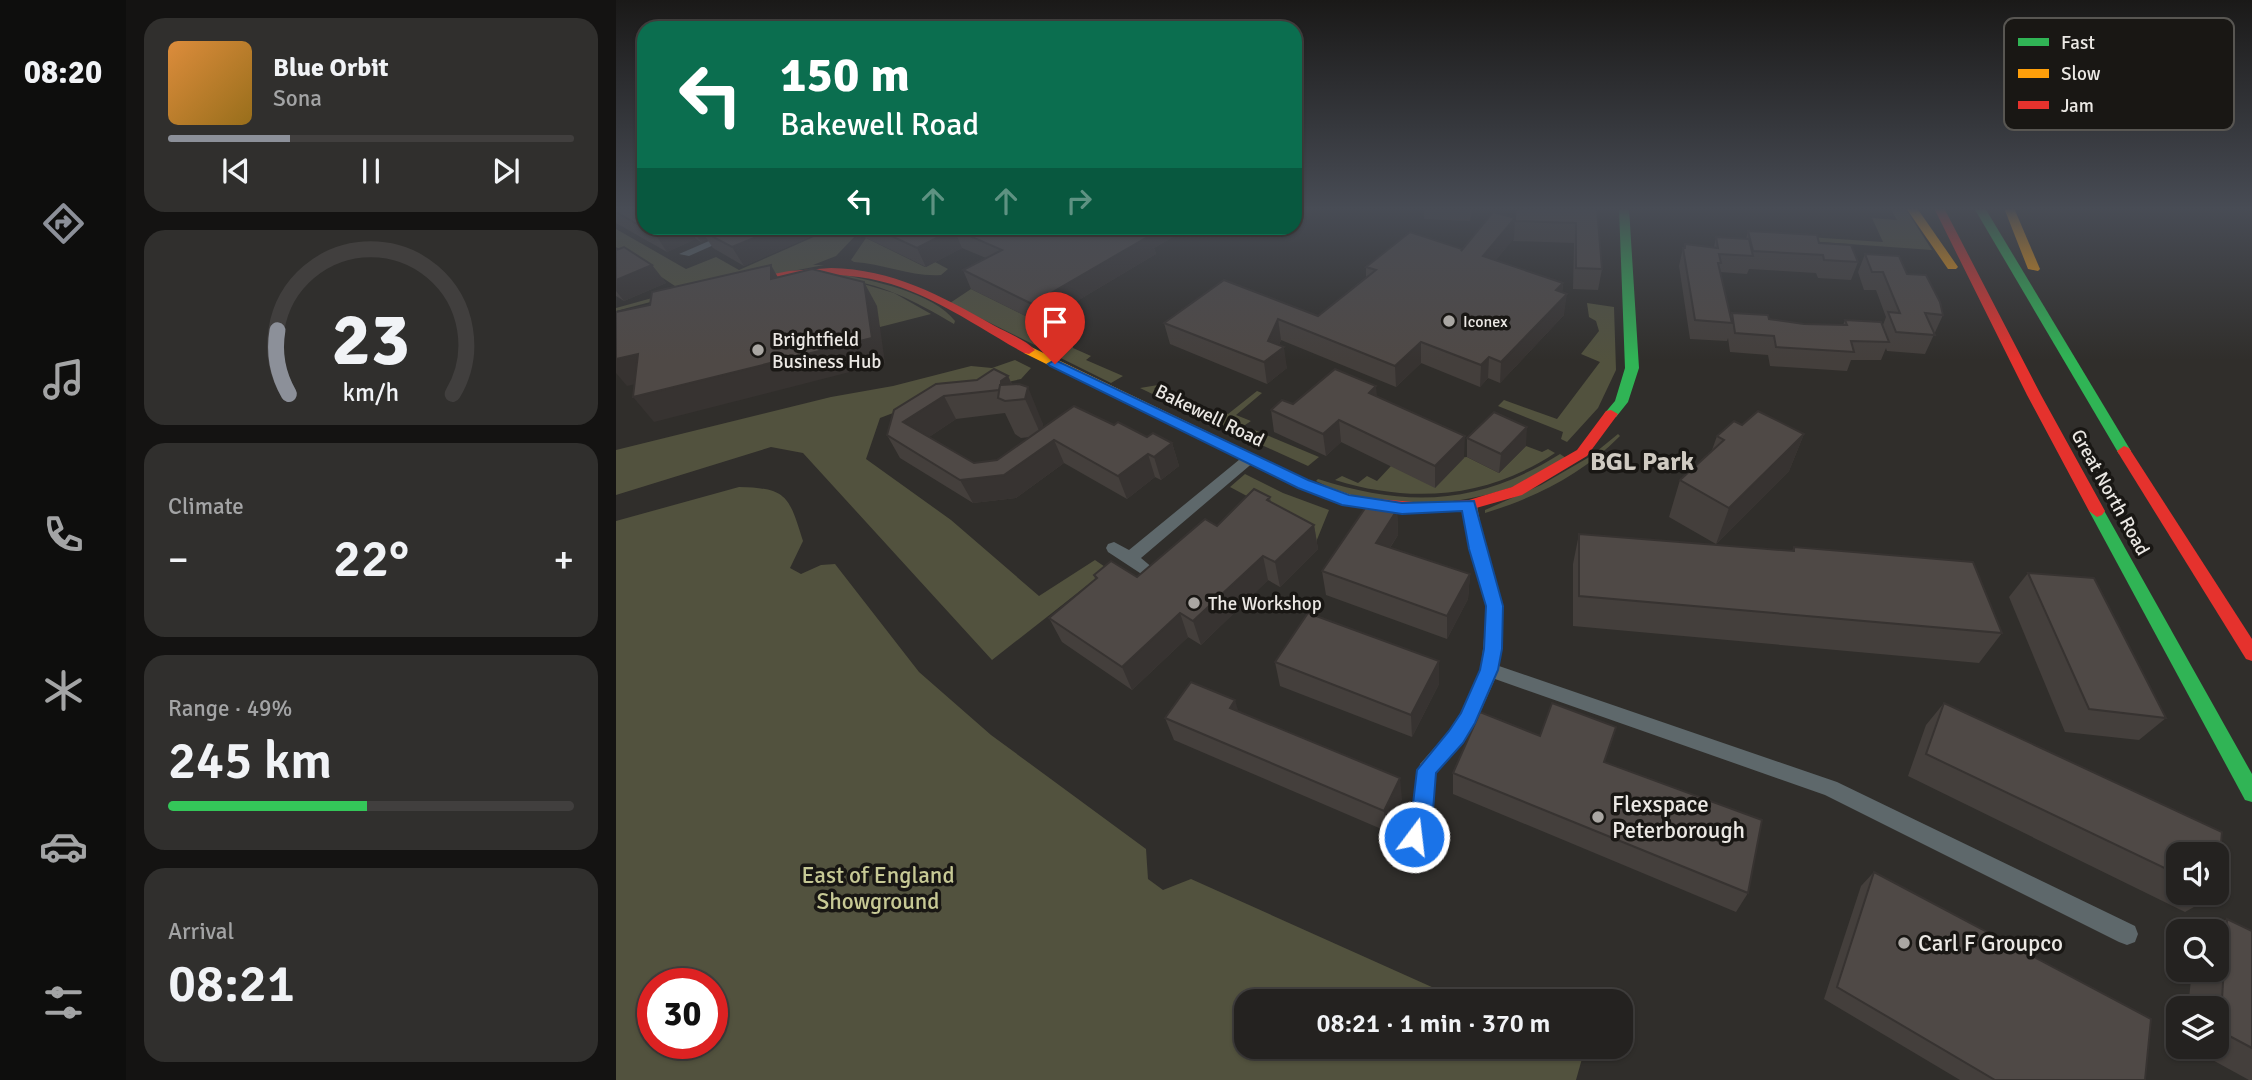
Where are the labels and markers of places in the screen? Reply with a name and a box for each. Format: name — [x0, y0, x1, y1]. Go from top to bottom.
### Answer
pin — [1025, 292, 1085, 364]
place label: Iconex — [1463, 312, 1508, 332]
marker: Iconex — [1441, 313, 1457, 329]
place label: Brightfield Business Hub — [772, 328, 881, 374]
marker: Brightfield Business Hub — [750, 342, 766, 358]
place label: The Workshop — [1208, 592, 1322, 616]
marker: The Workshop — [1186, 595, 1202, 611]
place label: Flexspace Peterborough — [1612, 790, 1745, 845]
marker: Flexspace Peterborough — [1590, 809, 1606, 825]
place label: Carl F Groupco — [1918, 929, 2063, 958]
marker: Carl F Groupco — [1896, 935, 1912, 951]

